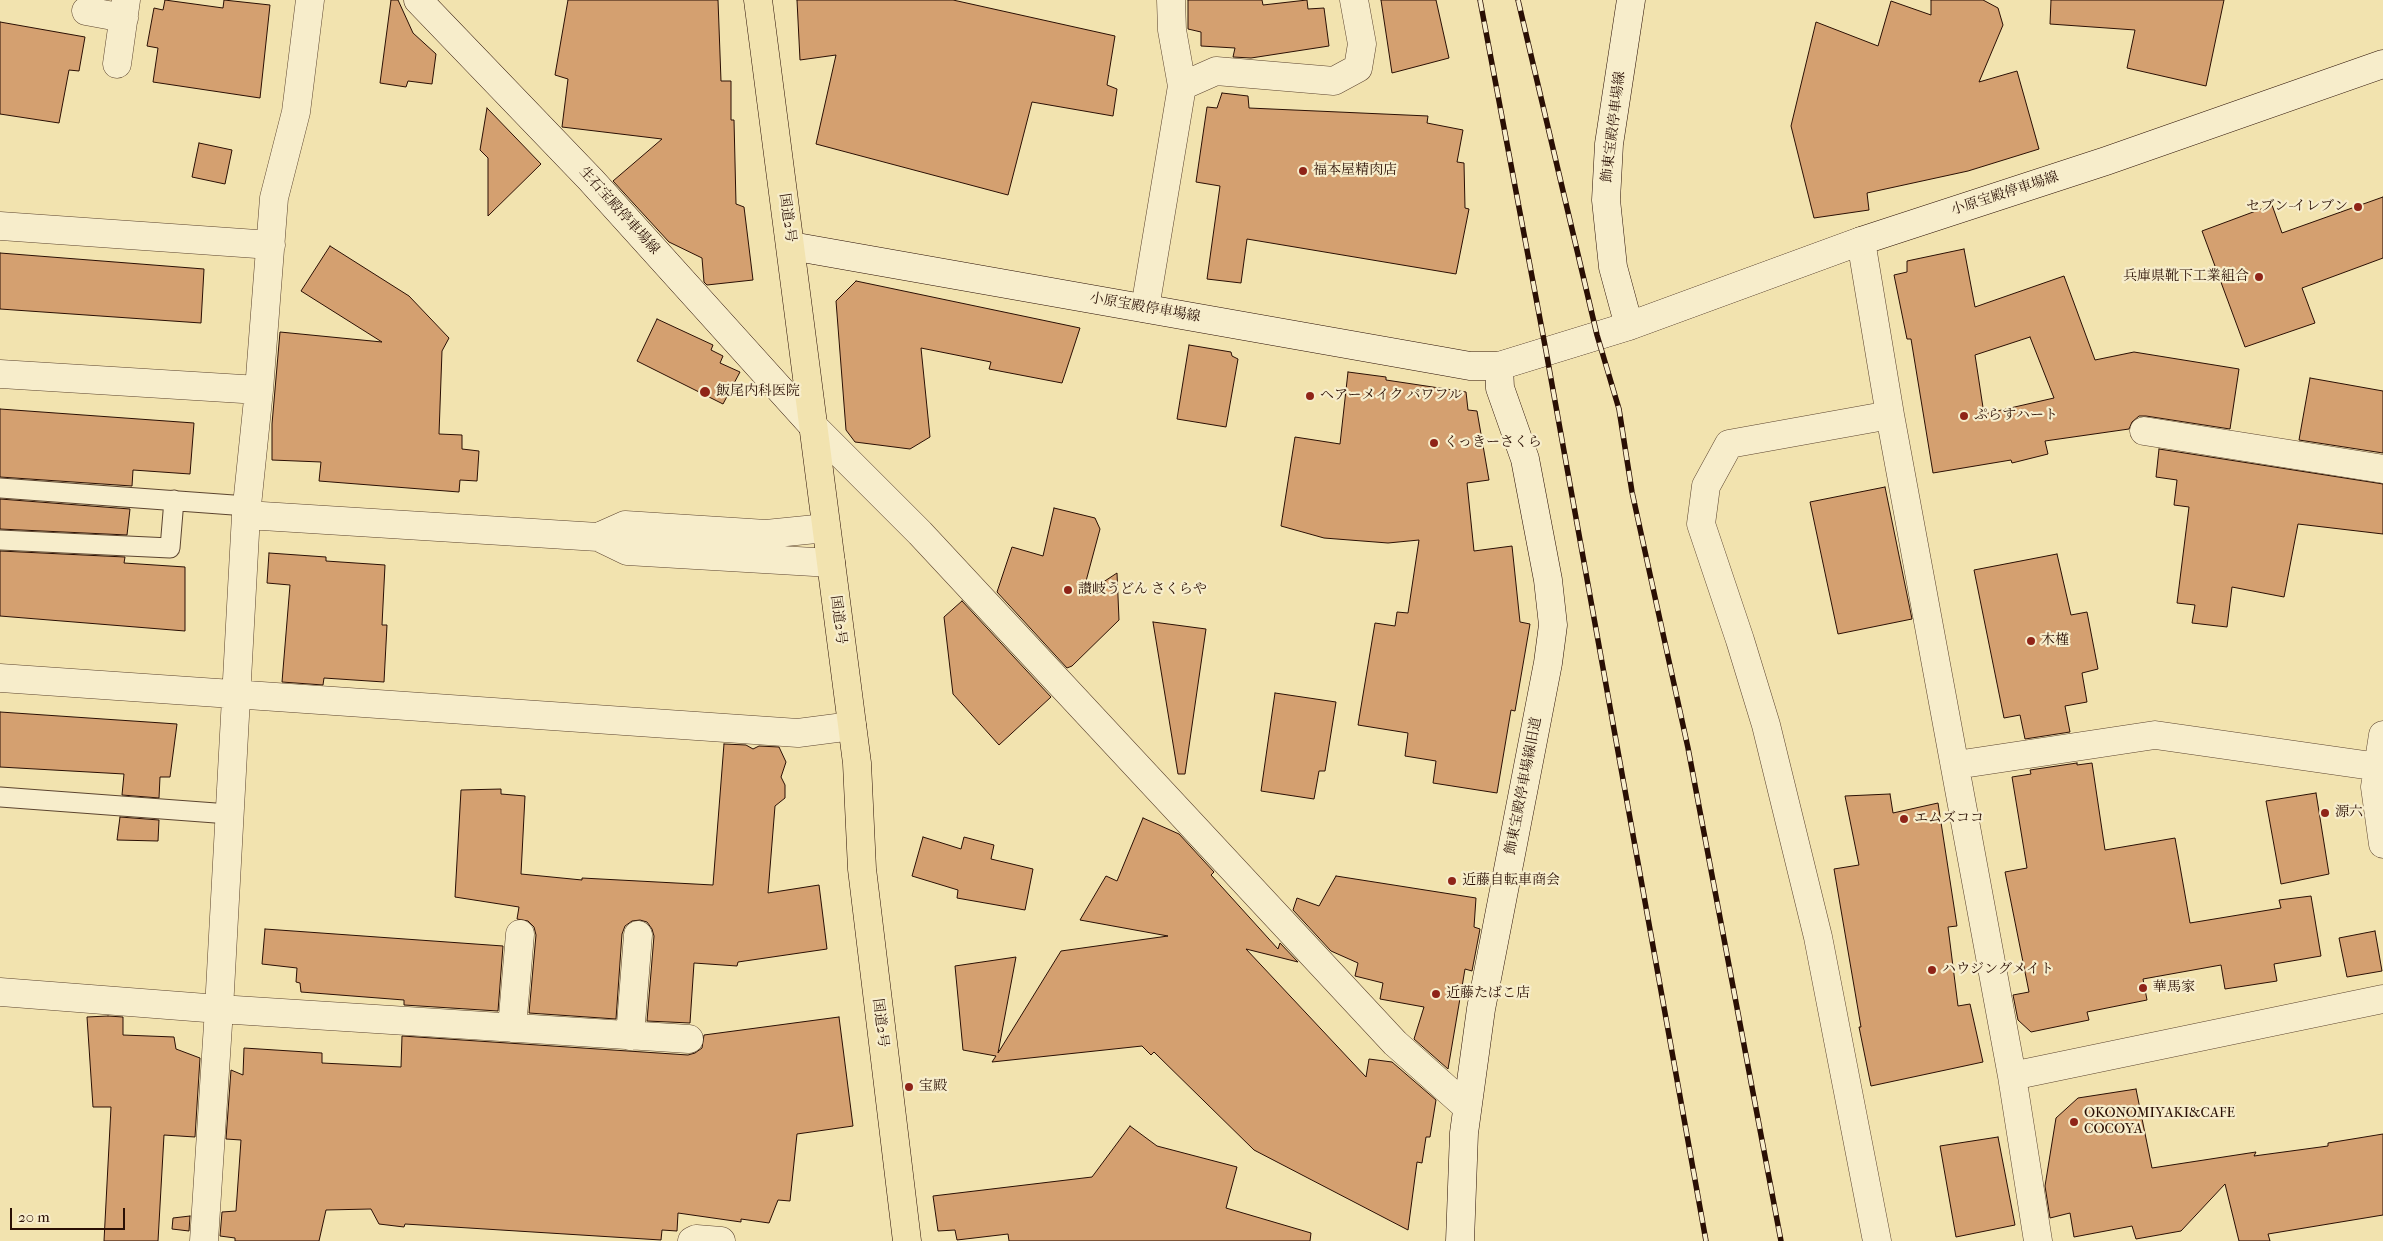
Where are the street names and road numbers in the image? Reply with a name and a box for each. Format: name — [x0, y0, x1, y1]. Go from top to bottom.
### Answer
street label: 飾東宝殿停車場線 — [1599, 70, 1629, 184]
street label: 生石宝殿停車場線 — [575, 164, 663, 258]
street label: 小原宝殿停車場線 — [1949, 169, 2061, 219]
street label: 国道2号 — [775, 192, 799, 244]
street label: 小原宝殿停車場線 — [1088, 290, 1202, 326]
street label: 国道2号 — [827, 595, 849, 645]
street label: 飾東宝殿停車場線旧道 — [1502, 716, 1546, 856]
street label: 国道2号 — [869, 998, 891, 1048]

